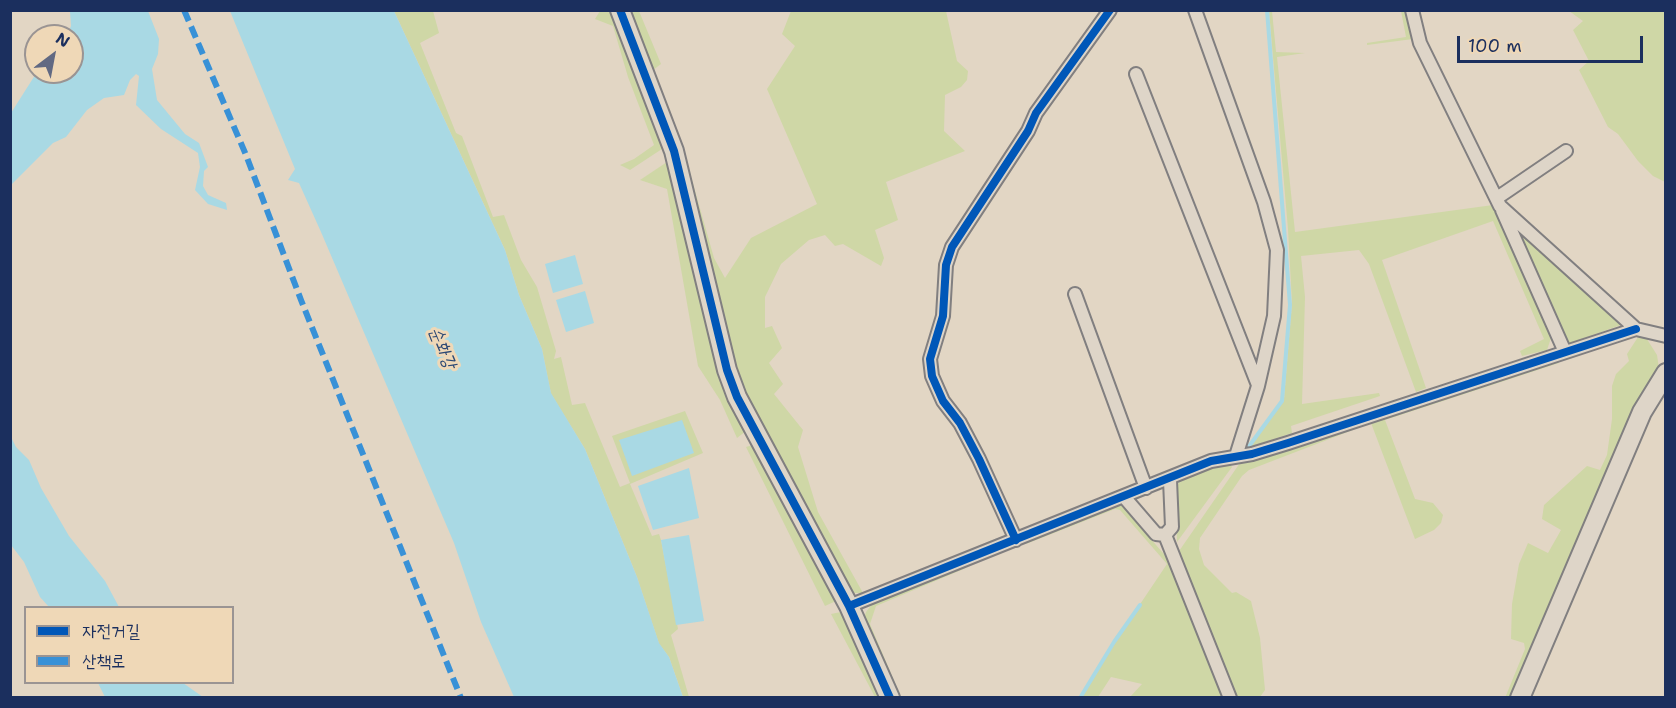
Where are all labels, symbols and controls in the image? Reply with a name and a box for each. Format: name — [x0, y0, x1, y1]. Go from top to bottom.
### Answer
north arrow — [24, 24, 84, 84]
scale bar — [1460, 24, 1646, 62]
text: N — [52, 28, 74, 52]
text: 100 m — [1468, 34, 1522, 58]
water label: 순화강 — [424, 324, 460, 372]
legend — [24, 606, 234, 684]
text: 자전거길 — [82, 619, 140, 643]
text: 산책로 — [82, 649, 125, 673]

